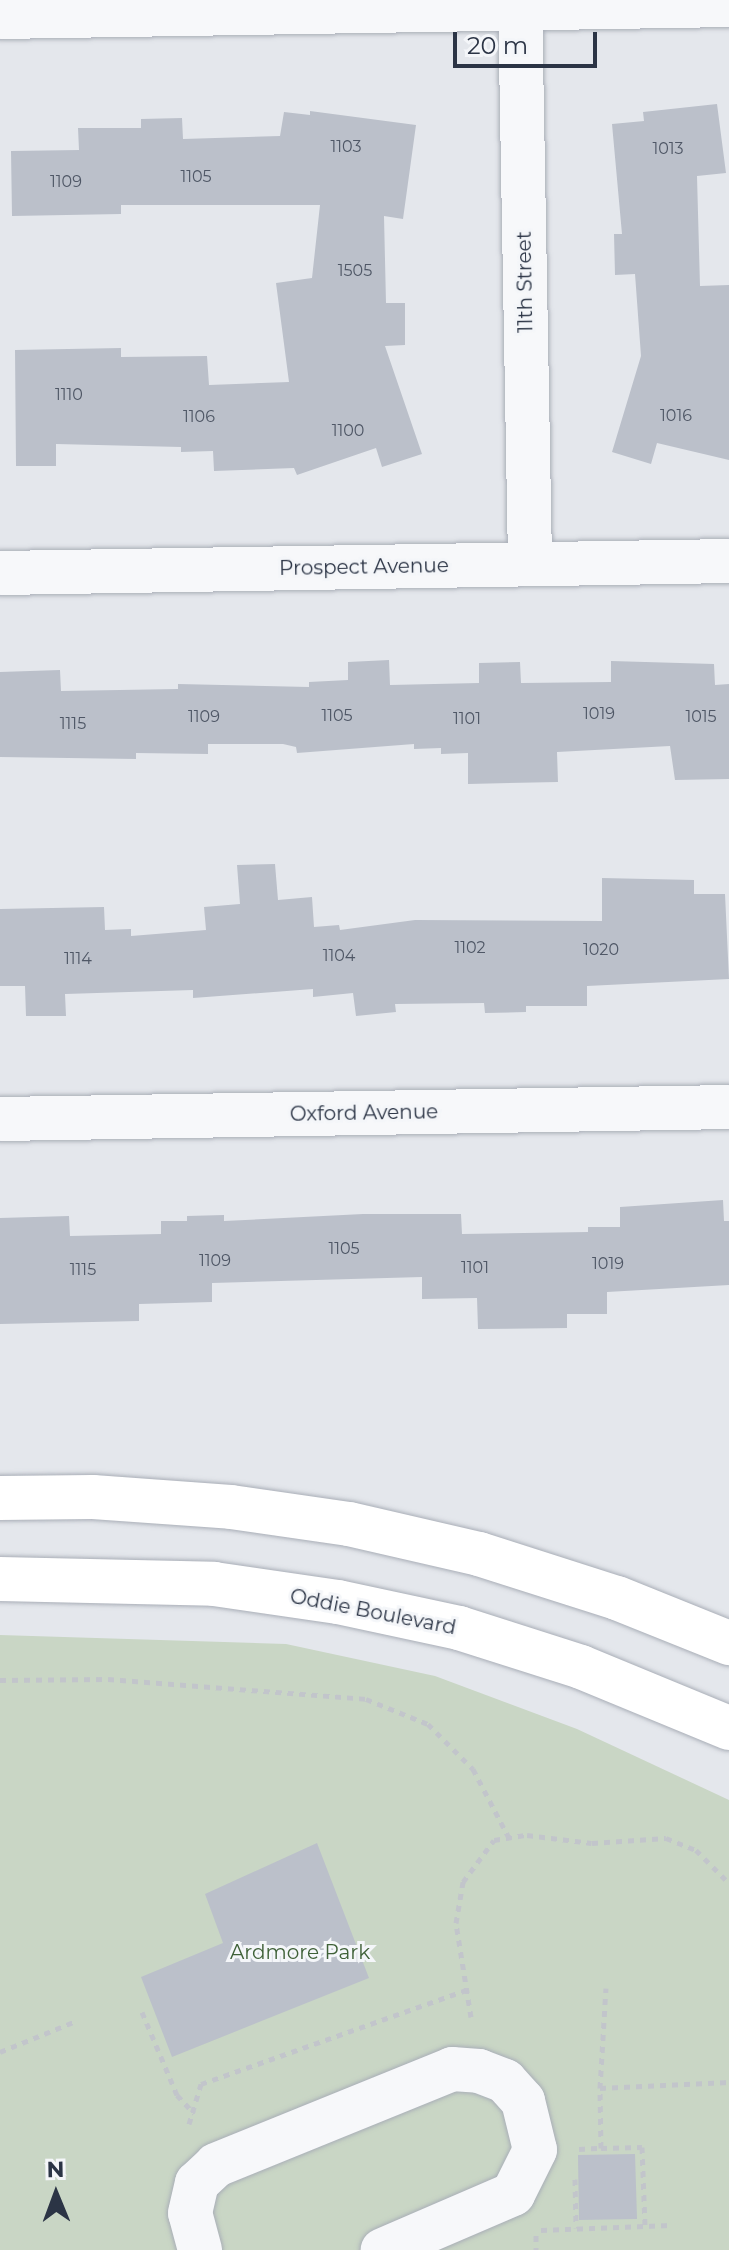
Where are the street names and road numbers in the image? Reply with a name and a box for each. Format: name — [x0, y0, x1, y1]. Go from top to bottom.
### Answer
street label: 11th Street — [512, 231, 538, 333]
street label: Prospect Avenue — [279, 554, 449, 580]
street label: Oxford Avenue — [290, 1100, 438, 1126]
street label: Oddie Boulevard — [288, 1584, 458, 1640]

